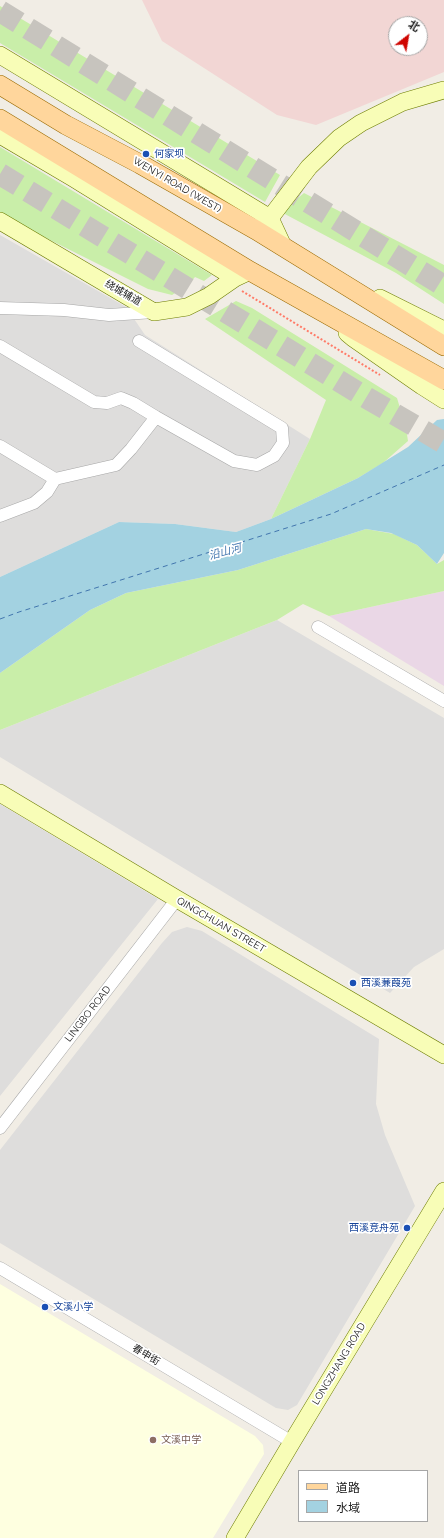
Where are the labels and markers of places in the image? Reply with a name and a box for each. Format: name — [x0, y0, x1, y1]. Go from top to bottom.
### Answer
place label: 何家坝 — [154, 148, 184, 160]
marker: 何家坝 — [141, 149, 151, 159]
place label: 西溪蒹葭苑 — [361, 977, 411, 989]
marker: 西溪蒹葭苑 — [348, 978, 358, 988]
place label: 西溪竞舟苑 — [349, 1222, 399, 1234]
marker: 西溪竞舟苑 — [402, 1223, 412, 1233]
place label: 文溪小学 — [53, 1301, 93, 1313]
marker: 文溪小学 — [40, 1302, 50, 1312]
place label: 文溪中学 — [161, 1434, 201, 1446]
marker: 文溪中学 — [148, 1435, 158, 1445]

